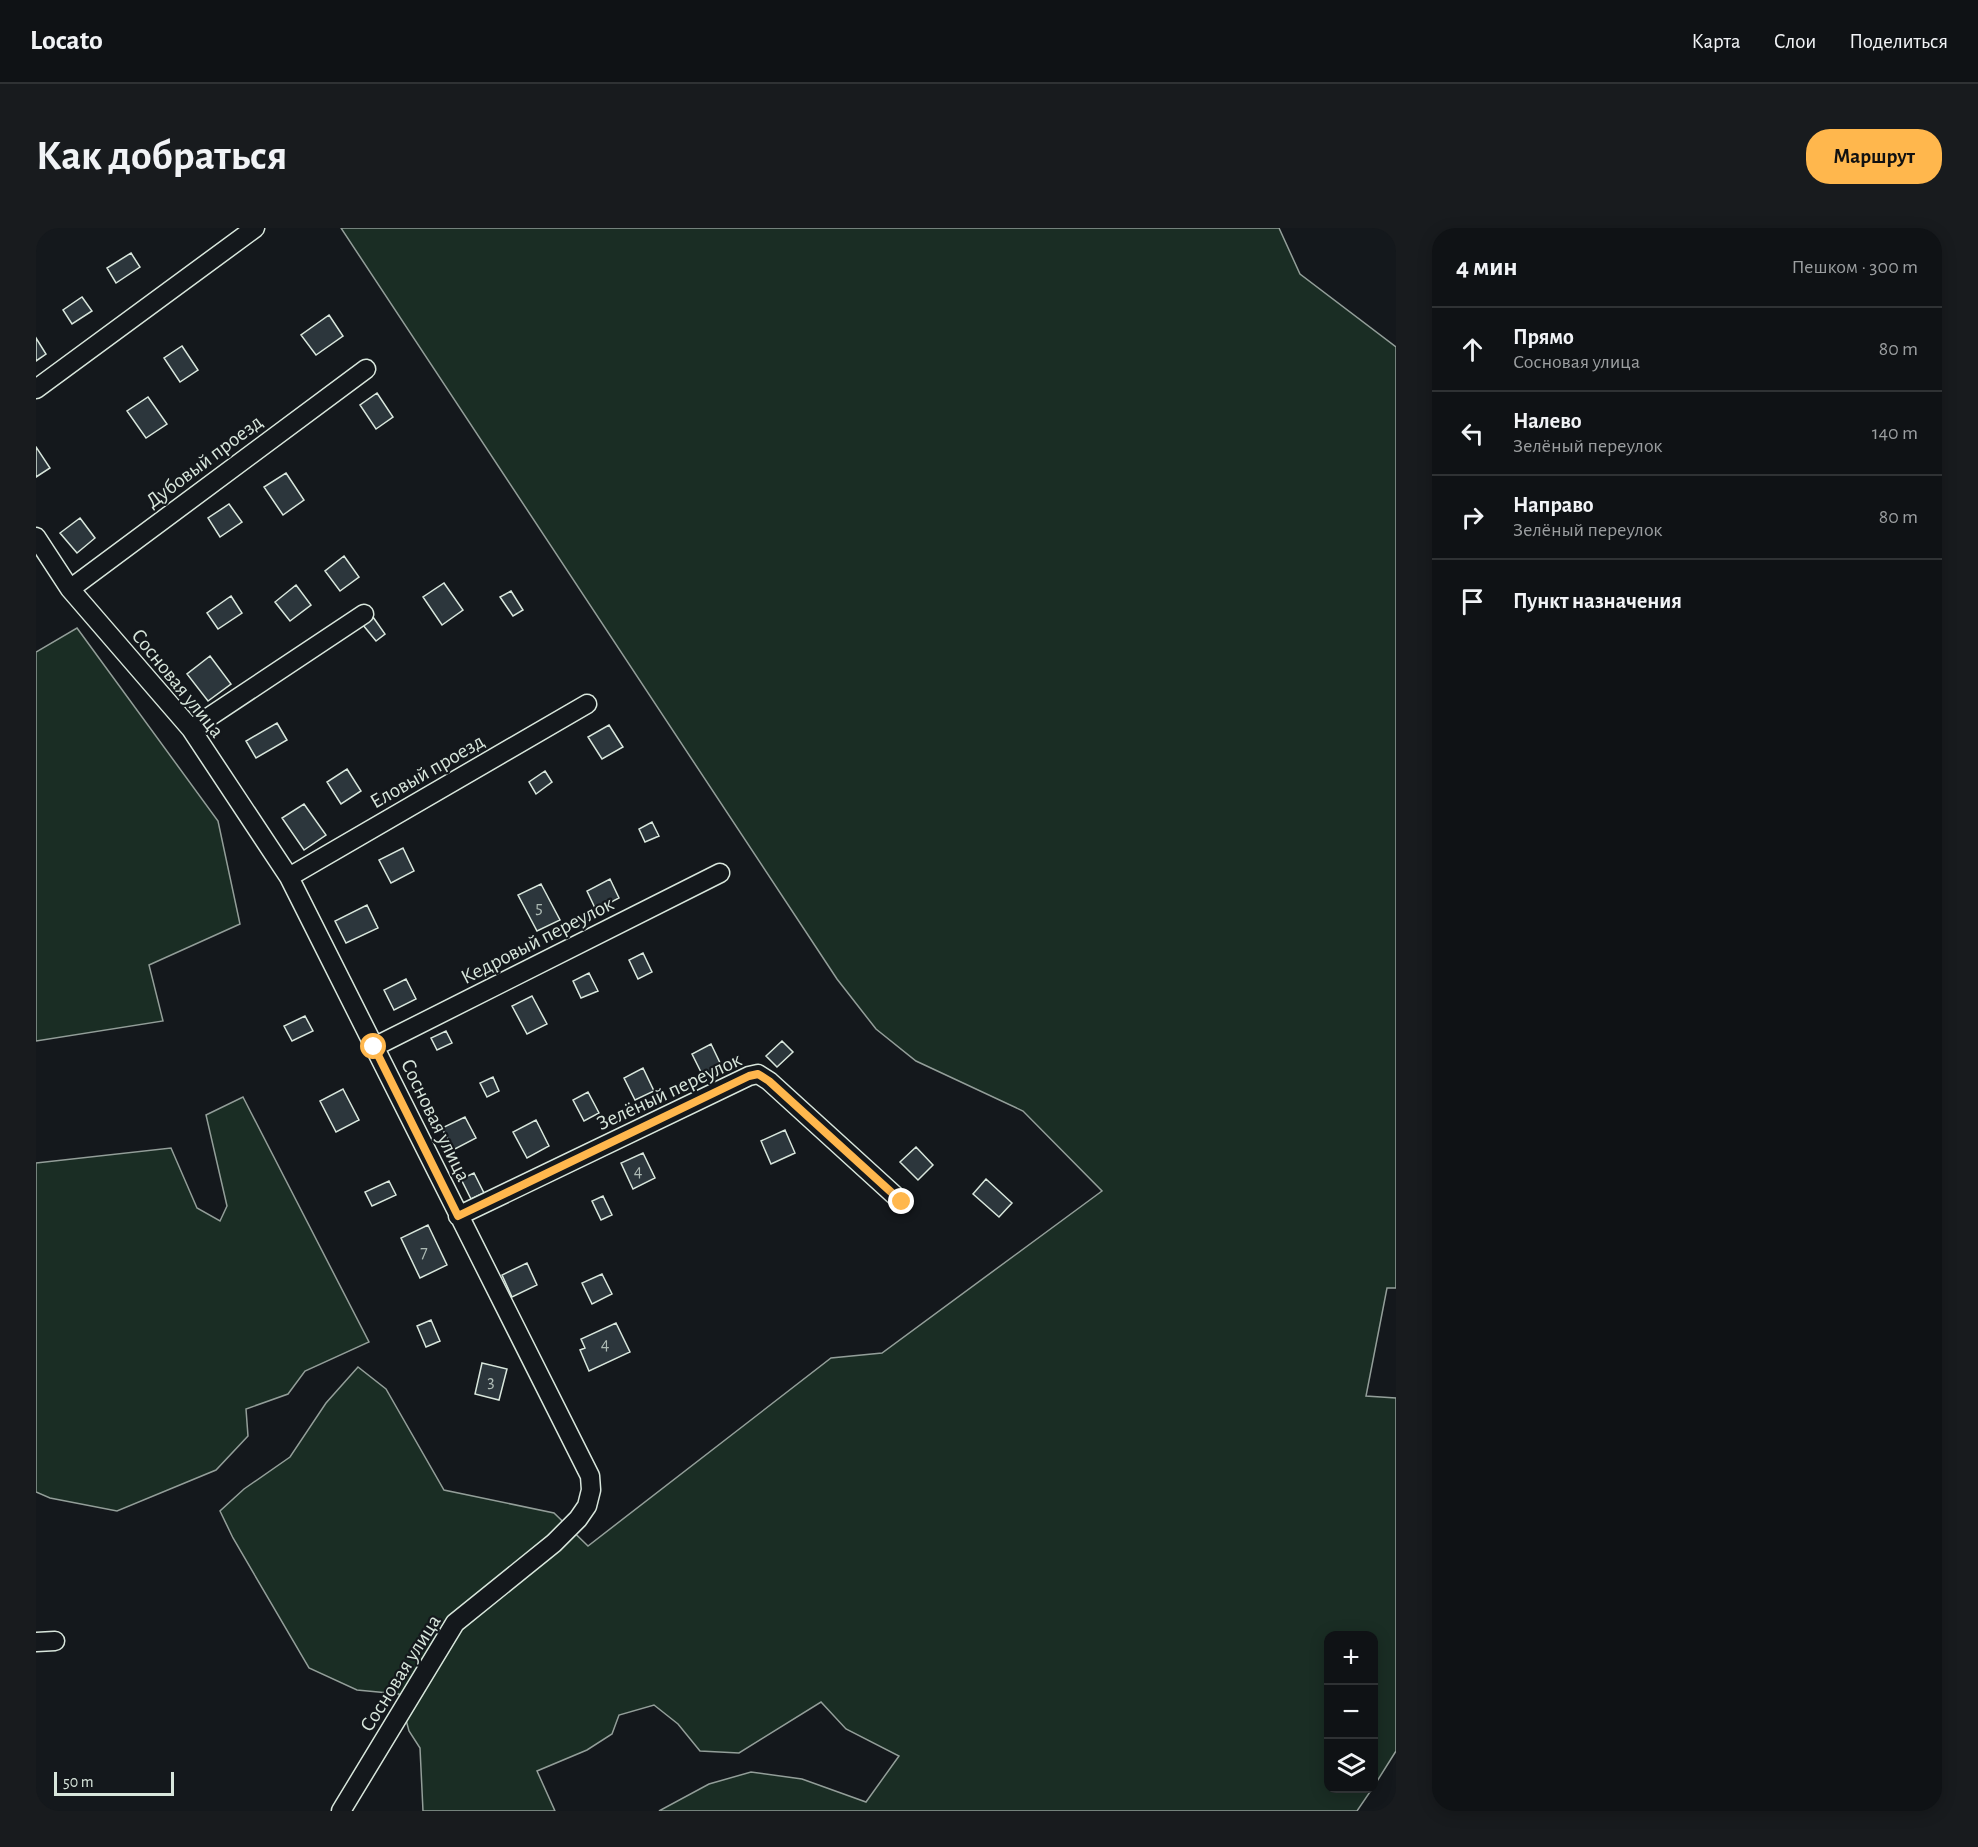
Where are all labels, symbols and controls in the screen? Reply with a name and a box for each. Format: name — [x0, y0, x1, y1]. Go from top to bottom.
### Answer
text: Locato — [30, 27, 103, 55]
text: Карта — [1691, 31, 1741, 52]
text: Слои — [1774, 31, 1816, 52]
text: Поделиться — [1849, 31, 1948, 52]
button: Маршрут — [1806, 129, 1942, 184]
text: Как добраться — [36, 135, 287, 177]
text: 4 мин — [1456, 254, 1518, 280]
text: Пешком · 300 m — [1792, 257, 1918, 277]
text: Прямо — [1513, 326, 1574, 348]
icon: ahead — [1456, 333, 1489, 366]
text: 80 m — [1879, 339, 1918, 359]
text: Сосновая улица — [1513, 352, 1640, 372]
text: Налево — [1513, 410, 1582, 432]
street label: Дубовый проезд — [142, 411, 266, 512]
icon: left — [1456, 417, 1489, 450]
text: 140 m — [1872, 423, 1918, 443]
text: Зелёный переулок — [1513, 436, 1663, 456]
text: Направо — [1513, 494, 1594, 516]
icon: right — [1456, 501, 1489, 534]
text: 80 m — [1879, 507, 1918, 527]
text: Зелёный переулок — [1513, 520, 1663, 540]
icon: arrive — [1456, 585, 1489, 618]
text: Пункт назначения — [1513, 590, 1682, 612]
street label: Сосновая улица — [127, 625, 228, 742]
street label: Еловый проезд — [367, 730, 488, 813]
street label: Кедровый переулок — [457, 893, 617, 988]
house number: 5 — [535, 899, 543, 917]
route start — [360, 1033, 386, 1059]
street label: Зелёный переулок — [594, 1049, 745, 1134]
street label: Сосновая улица — [397, 1056, 474, 1185]
house number: 4 — [634, 1163, 643, 1181]
route end — [888, 1188, 914, 1214]
house number: 7 — [420, 1244, 428, 1262]
house number: 4 — [601, 1336, 610, 1354]
house number: 3 — [487, 1373, 495, 1391]
street label: Сосновая улица — [356, 1611, 445, 1735]
map controls — [1324, 1631, 1378, 1793]
button: + — [1324, 1631, 1378, 1685]
button: − — [1324, 1685, 1378, 1739]
button: layers — [1324, 1739, 1378, 1793]
scale bar — [54, 1769, 174, 1796]
text: 50 m — [63, 1774, 94, 1790]

